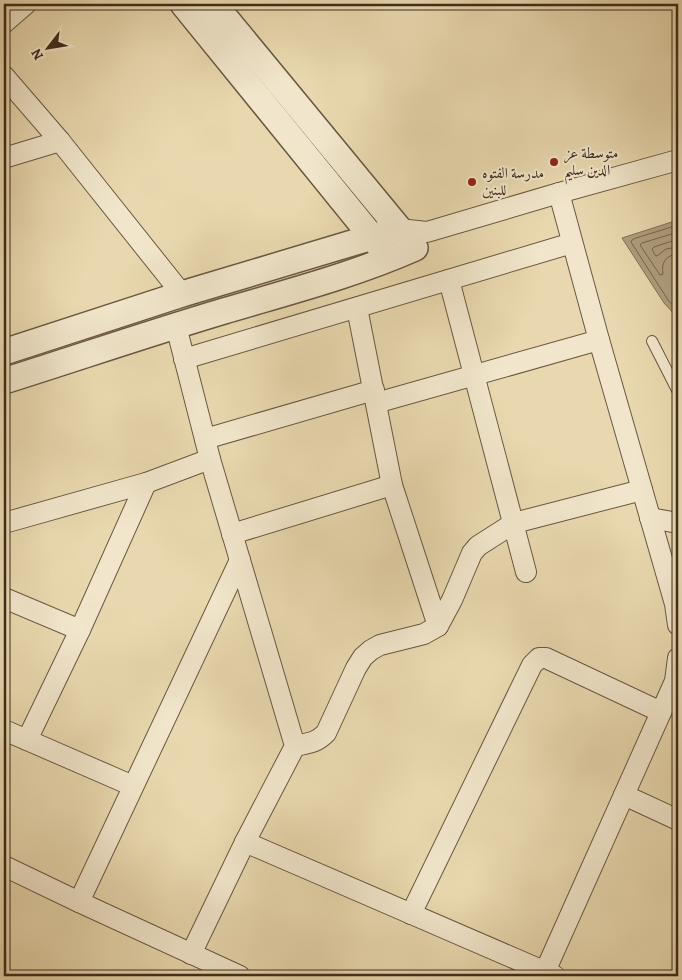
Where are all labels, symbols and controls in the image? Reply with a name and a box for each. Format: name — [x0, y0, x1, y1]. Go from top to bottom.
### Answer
north arrow — [22, 22, 72, 72]
text: N — [27, 45, 48, 64]
place label: متوسطة عز الدين سليم — [564, 143, 618, 185]
marker: متوسطة عز الدين سليم — [548, 156, 560, 168]
place label: مدرسة الفتوه للبنين — [482, 163, 544, 200]
marker: مدرسة الفتوه للبنين — [466, 176, 478, 188]

